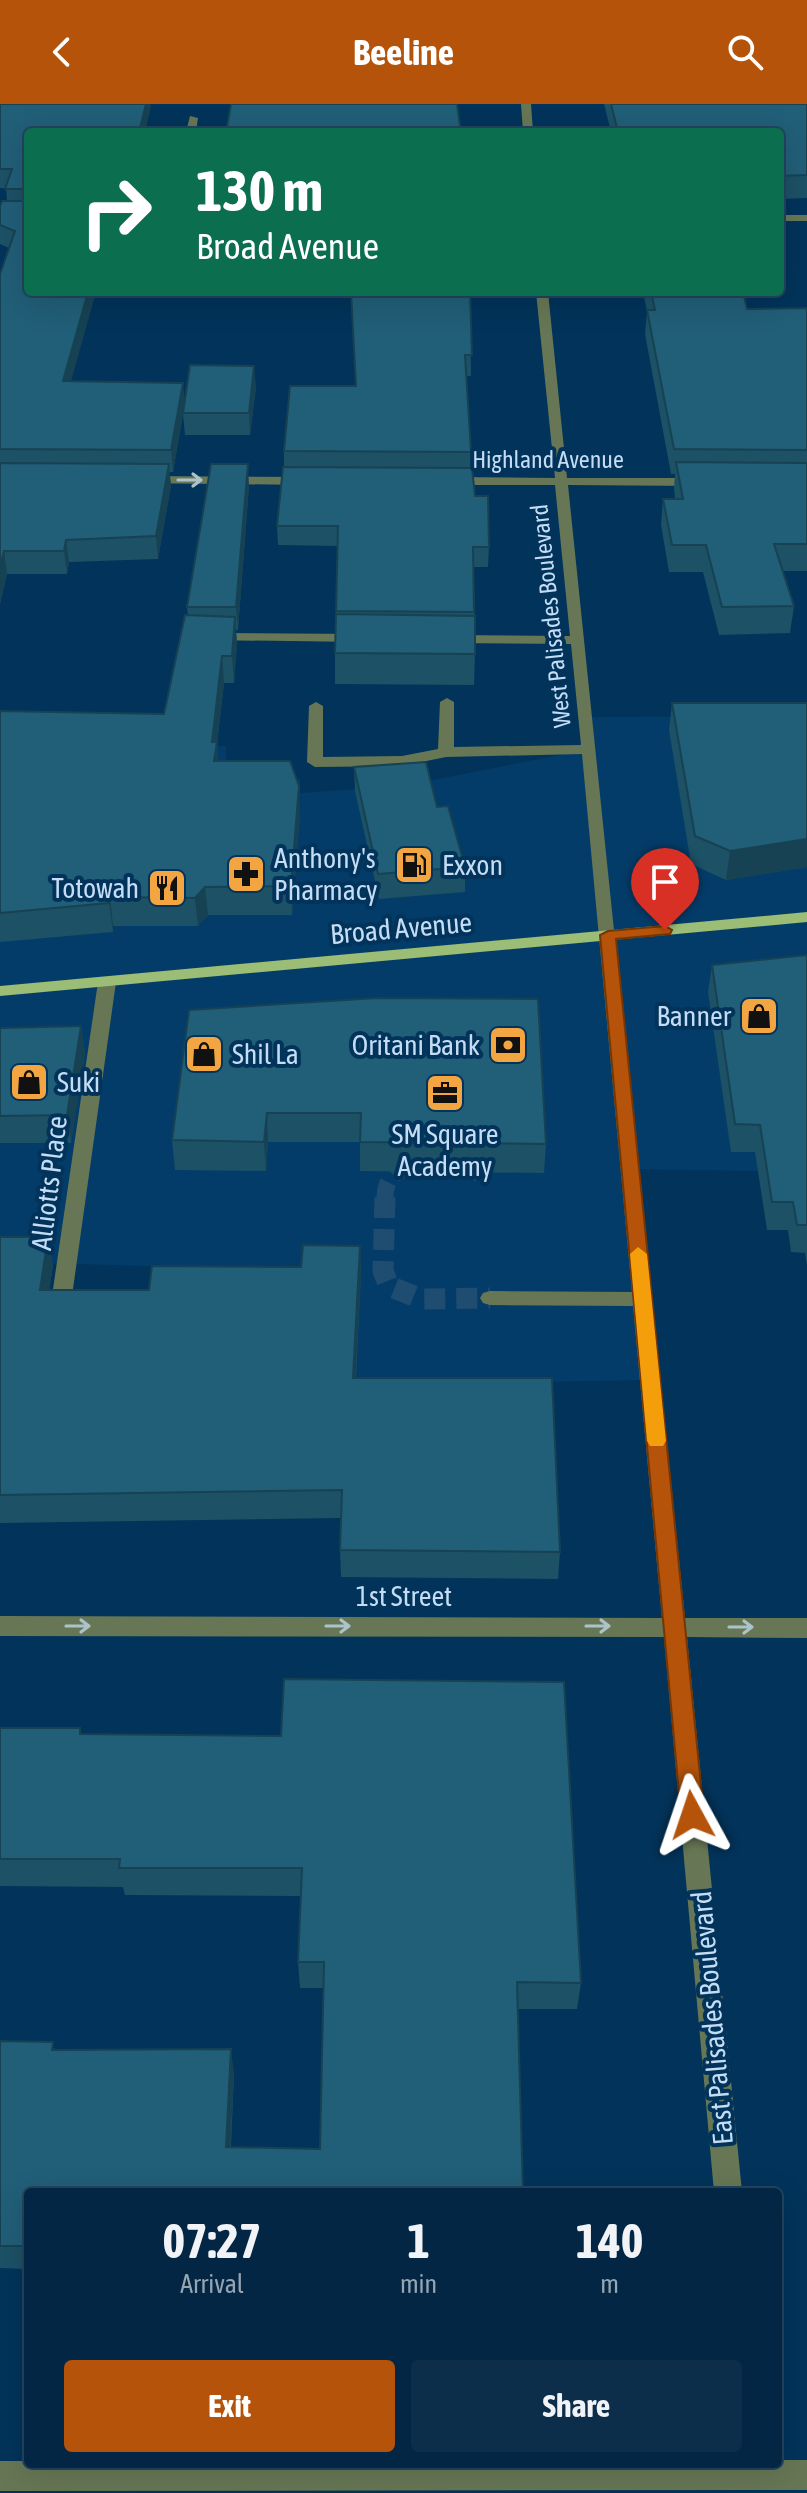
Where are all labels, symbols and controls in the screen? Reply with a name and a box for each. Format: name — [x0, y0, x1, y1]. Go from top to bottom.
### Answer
icon: back — [40, 30, 84, 74]
icon: search — [723, 30, 767, 74]
text: Beeline — [353, 31, 454, 73]
text: 130 m — [196, 159, 323, 223]
icon: right — [64, 160, 168, 264]
text: Broad Avenue — [196, 225, 379, 267]
street label: Highland Avenue — [472, 446, 624, 473]
one-way arrow — [176, 472, 203, 488]
street label: West Palisades Boulevard — [525, 503, 576, 729]
place label: Anthony's Pharmacy — [274, 842, 378, 906]
fuel station icon: Exxon — [393, 844, 435, 886]
pin — [631, 848, 699, 930]
place label: Exxon — [442, 849, 503, 881]
pharmacy icon: Anthony's Pharmacy — [225, 853, 267, 895]
icon: arrive — [643, 860, 687, 904]
restaurant icon: Totowah — [146, 867, 188, 909]
place label: Totowah — [52, 872, 139, 904]
street label: Broad Avenue — [329, 906, 473, 950]
shop icon: Banner — [738, 995, 780, 1037]
place label: Banner — [657, 1000, 732, 1032]
bank icon: Oritani Bank — [487, 1024, 529, 1066]
place label: Oritani Bank — [352, 1029, 480, 1061]
shop icon: Shil La — [183, 1033, 225, 1075]
place label: Shil La — [232, 1038, 299, 1070]
shop icon: Suki — [8, 1061, 50, 1103]
place label: Suki — [57, 1066, 100, 1098]
office icon: SM Square Academy — [424, 1072, 466, 1114]
street label: Alliotts Place — [25, 1114, 73, 1252]
place label: SM Square Academy — [392, 1118, 498, 1182]
street label: 1st Street — [356, 1580, 452, 1612]
one-way arrow — [64, 1618, 91, 1634]
one-way arrow — [324, 1618, 351, 1634]
one-way arrow — [584, 1618, 611, 1634]
one-way arrow — [727, 1619, 754, 1635]
position arrow — [650, 1773, 734, 1857]
street label: East Palisades Boulevard — [685, 1890, 739, 2146]
text: 07:27 — [163, 2213, 261, 2268]
text: 1 — [407, 2213, 430, 2268]
text: 140 — [576, 2213, 643, 2268]
text: Arrival — [180, 2269, 244, 2299]
text: min — [400, 2269, 437, 2299]
text: m — [600, 2269, 619, 2299]
button: Exit — [64, 2360, 395, 2452]
button: Share — [411, 2360, 742, 2452]

